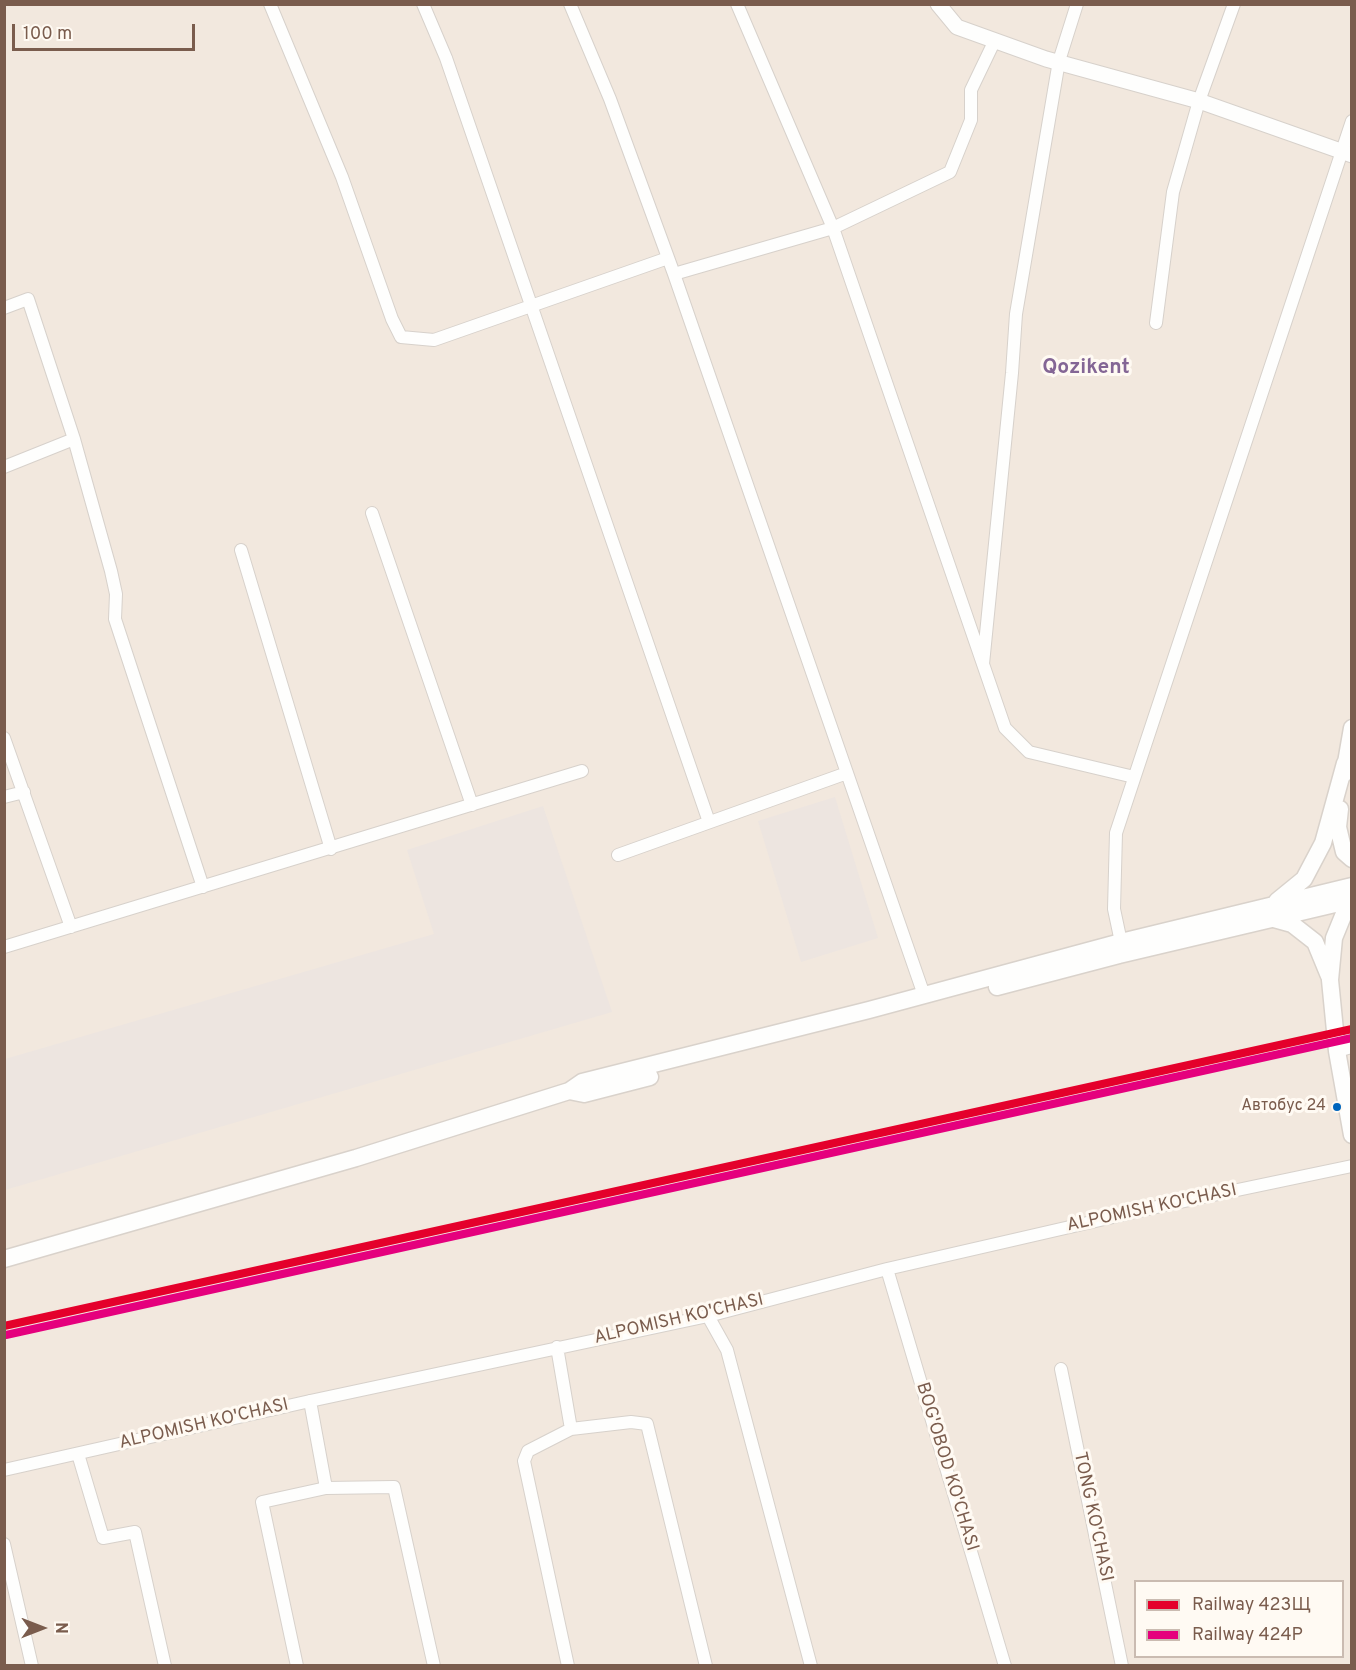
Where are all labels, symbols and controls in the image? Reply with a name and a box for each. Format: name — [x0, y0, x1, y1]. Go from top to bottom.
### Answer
scale bar — [15, 12, 198, 50]
text: 100 m — [23, 23, 72, 46]
district label: Qozikent — [1042, 356, 1130, 382]
place label: Автобус 24 — [1241, 1097, 1326, 1117]
marker: Автобус 24 — [1331, 1101, 1343, 1113]
street label: ALPOMISH KO'CHASI — [1065, 1180, 1239, 1238]
street label: ALPOMISH KO'CHASI — [592, 1290, 766, 1350]
street label: BOG'OBOD KO'CHASI — [910, 1380, 982, 1554]
street label: ALPOMISH KO'CHASI — [117, 1395, 291, 1455]
street label: TONG KO'CHASI — [1068, 1450, 1116, 1584]
legend — [1134, 1580, 1344, 1658]
text: Railway 423Щ — [1192, 1594, 1311, 1617]
north arrow — [12, 1598, 72, 1658]
text: N — [50, 1622, 70, 1634]
text: Railway 424Р — [1192, 1624, 1303, 1647]

